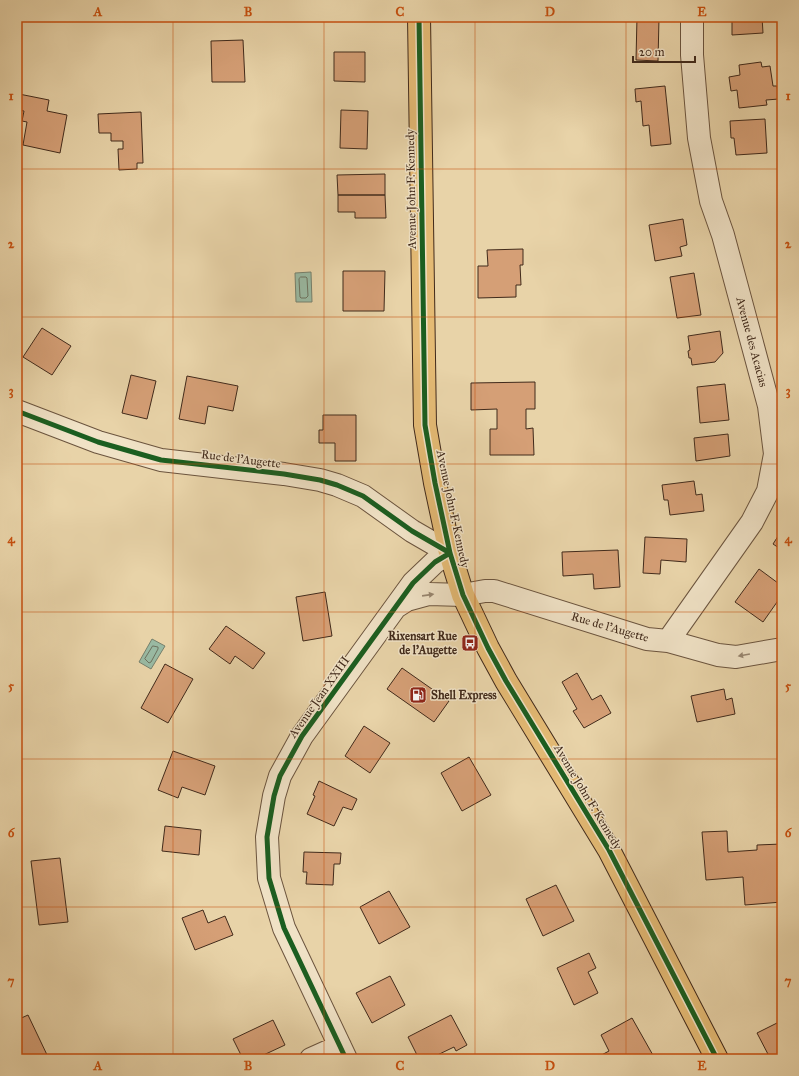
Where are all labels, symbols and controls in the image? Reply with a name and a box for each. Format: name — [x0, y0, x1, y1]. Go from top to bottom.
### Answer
text: A — [93, 4, 103, 20]
text: B — [244, 4, 253, 20]
text: C — [396, 4, 405, 20]
text: D — [545, 4, 555, 20]
text: E — [697, 4, 707, 20]
scale bar — [633, 38, 695, 64]
text: 20 m — [639, 45, 665, 59]
text: 1 — [8, 88, 14, 104]
text: 1 — [785, 88, 791, 104]
street label: Avenue John F. Kennedy — [403, 128, 420, 250]
text: 2 — [8, 236, 15, 252]
text: 2 — [785, 236, 792, 252]
street label: Avenue des Acacias — [733, 295, 771, 389]
text: 3 — [8, 383, 14, 399]
text: 3 — [785, 383, 791, 399]
street label: Rue de l'Augette — [200, 447, 282, 472]
street label: Avenue John F. Kennedy — [432, 448, 472, 570]
text: 4 — [7, 531, 15, 547]
text: 4 — [784, 531, 792, 547]
one-way arrow — [422, 592, 434, 598]
street label: Rue de l'Augette — [569, 609, 650, 646]
place label: Rixensart Rue de l'Augette — [388, 629, 457, 658]
bus stop icon: Rixensart Rue de l'Augette — [460, 633, 480, 653]
street label: Avenue Jean XXIII — [285, 653, 353, 742]
one-way arrow — [737, 653, 750, 659]
text: 5 — [8, 678, 15, 694]
text: 5 — [785, 678, 792, 694]
fuel station icon: Shell Express — [408, 685, 428, 705]
place label: Shell Express — [431, 688, 497, 703]
street label: Avenue John F. Kennedy — [550, 741, 625, 853]
text: 6 — [8, 825, 16, 841]
text: 6 — [785, 825, 793, 841]
text: 7 — [8, 973, 15, 989]
text: 7 — [785, 973, 792, 989]
text: A — [93, 1058, 103, 1074]
text: B — [244, 1058, 253, 1074]
text: C — [396, 1058, 405, 1074]
text: D — [545, 1058, 555, 1074]
text: E — [697, 1058, 707, 1074]

